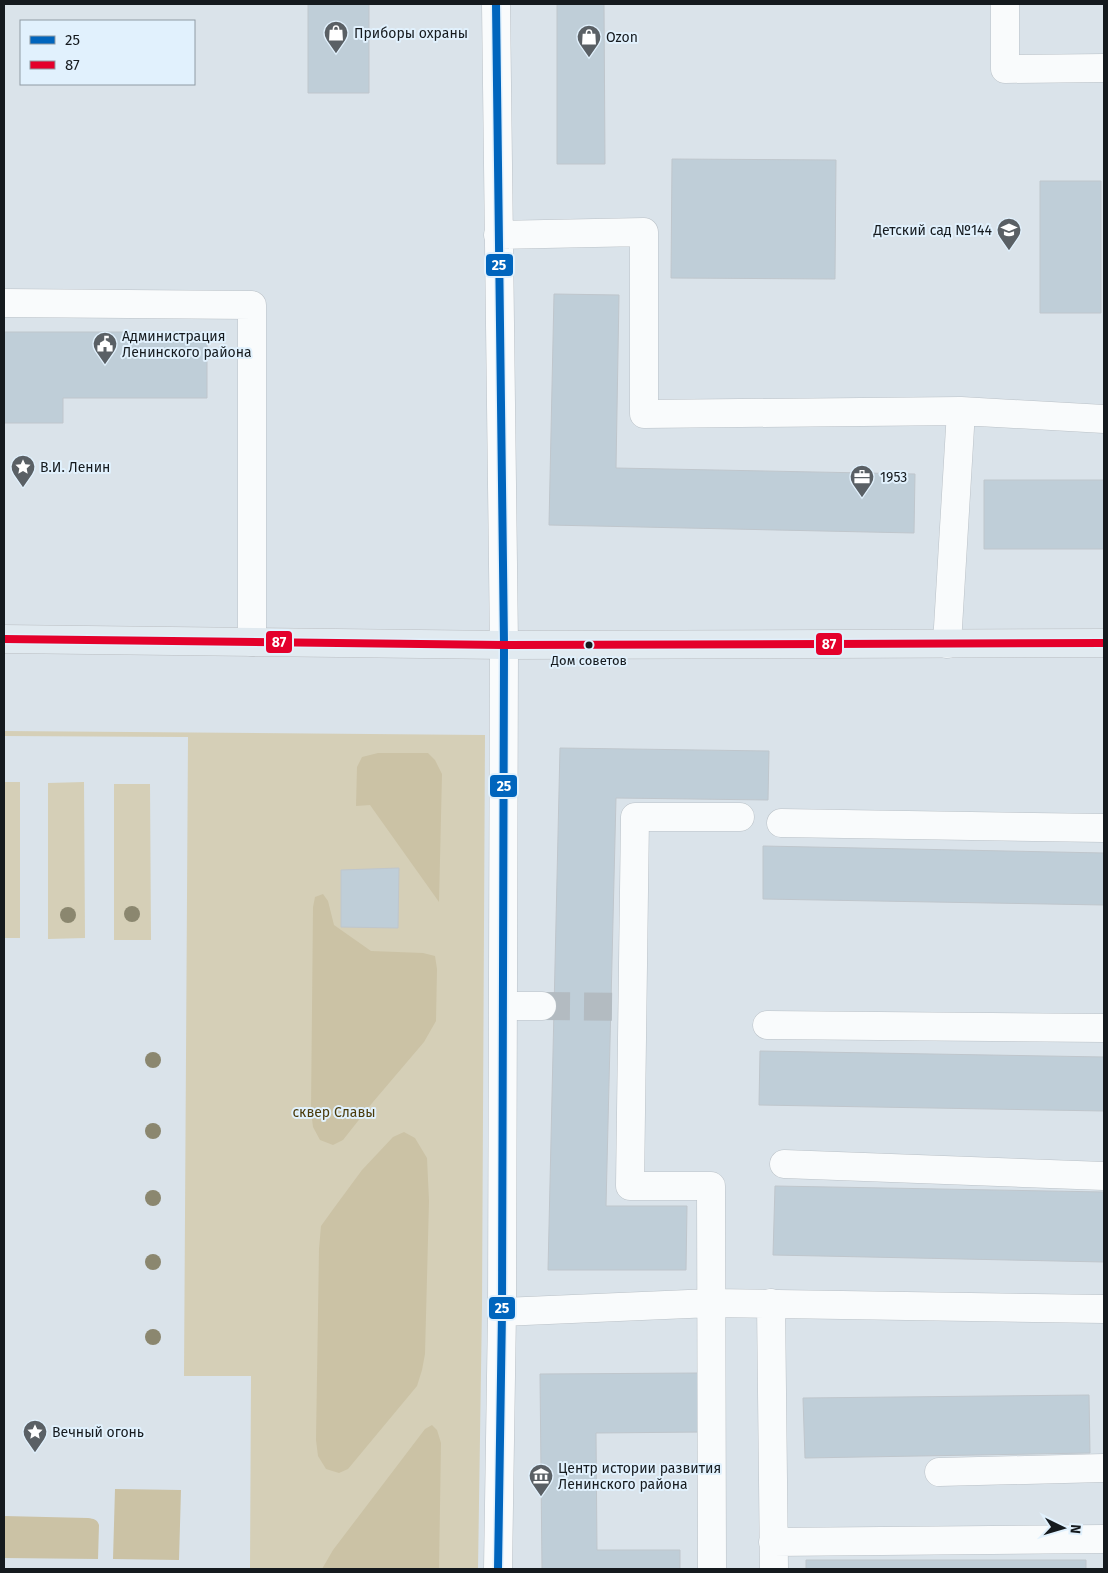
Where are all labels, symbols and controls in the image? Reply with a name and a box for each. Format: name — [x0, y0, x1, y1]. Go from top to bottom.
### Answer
legend — [20, 20, 195, 85]
shop icon: Приборы охраны — [323, 20, 349, 54]
shop icon: Ozon — [576, 24, 602, 58]
place label: Приборы охраны — [354, 25, 468, 42]
place label: Ozon — [606, 29, 638, 46]
text: 25 — [65, 31, 80, 49]
text: 87 — [65, 56, 80, 74]
school or university icon: Детский сад №144 — [996, 217, 1022, 251]
place label: Детский сад №144 — [872, 222, 993, 239]
line badge: 25 — [485, 253, 514, 277]
text: 25 — [492, 257, 507, 274]
place label: Администрация Ленинского района — [122, 328, 252, 361]
public building icon: Администрация Ленинского района — [92, 331, 118, 365]
place icon: В.И. Ленин — [10, 454, 36, 488]
place label: В.И. Ленин — [40, 459, 110, 476]
office icon: 1953 — [849, 464, 875, 498]
place label: 1953 — [880, 469, 907, 486]
line badge: 87 — [265, 630, 293, 654]
line badge: 87 — [815, 632, 843, 656]
text: 87 — [272, 634, 287, 651]
text: 87 — [822, 636, 837, 653]
marker: Дом советов — [584, 640, 594, 650]
place label: Дом советов — [550, 653, 627, 668]
line badge: 25 — [489, 774, 518, 798]
text: 25 — [497, 778, 512, 795]
park label: сквер Славы — [292, 1104, 376, 1121]
line badge: 25 — [488, 1296, 516, 1320]
text: 25 — [495, 1300, 510, 1317]
place icon: Вечный огонь — [22, 1419, 48, 1453]
place label: Вечный огонь — [52, 1424, 144, 1441]
place label: Центр истории развития Ленинского района — [558, 1460, 721, 1493]
museum icon: Центр истории развития Ленинского района — [528, 1463, 554, 1497]
north arrow — [1038, 1503, 1088, 1553]
text: N — [1067, 1524, 1084, 1534]

